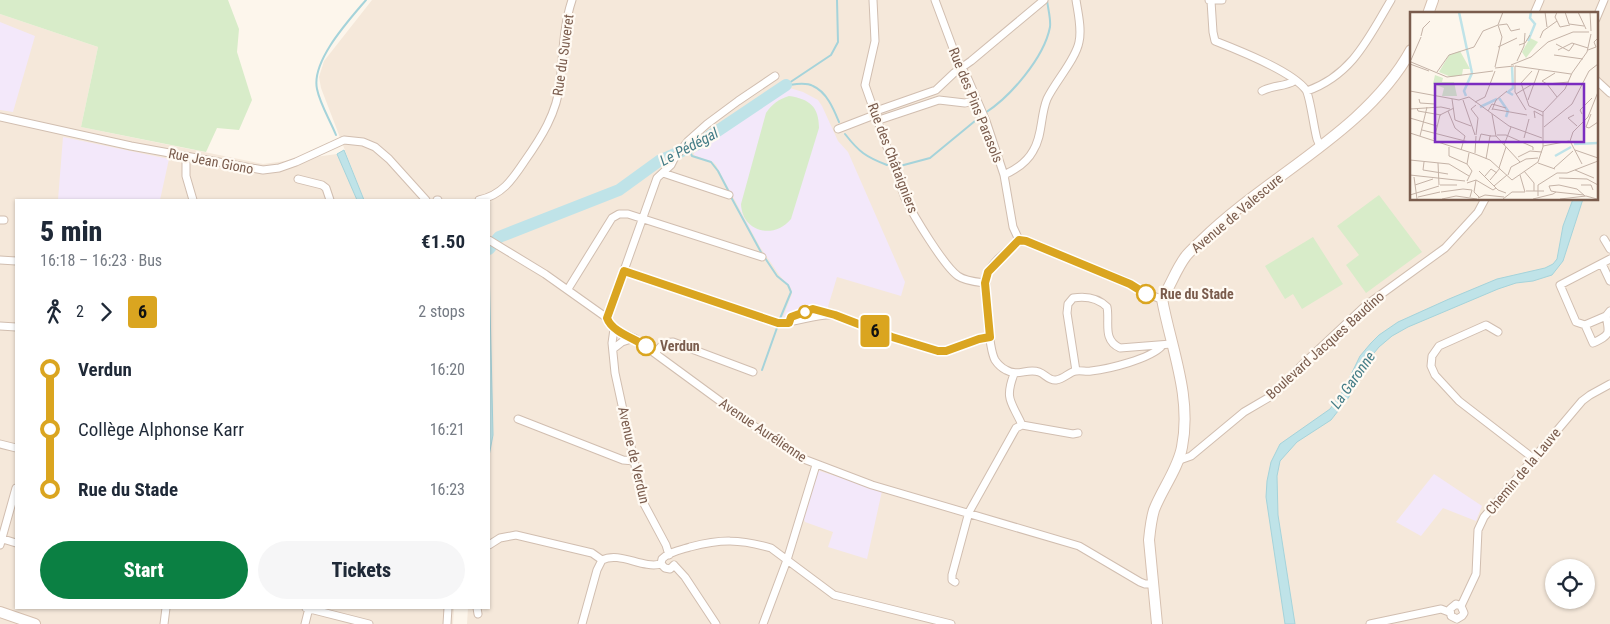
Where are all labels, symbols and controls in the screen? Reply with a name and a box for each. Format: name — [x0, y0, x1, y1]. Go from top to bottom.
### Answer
inset map — [1410, 12, 1598, 200]
street label: Rue du Suveret — [549, 13, 577, 97]
street label: Rue des Pins Parasols — [946, 45, 1006, 165]
street label: Rue des Châtaigniers — [865, 101, 921, 215]
water label: Le Pédégal — [657, 124, 722, 170]
street label: Rue Jean Giono — [167, 145, 255, 177]
street label: Avenue de Valescure — [1188, 170, 1286, 256]
text: 5 min — [40, 215, 102, 248]
text: €1.50 — [421, 230, 465, 253]
text: 16:18 – 16:23 · Bus — [40, 251, 162, 270]
marker: Rue du Stade — [1136, 284, 1156, 304]
place label: Rue du Stade — [1160, 286, 1234, 302]
street label: Boulevard Jacques Baudino — [1263, 288, 1387, 402]
icon: walk — [40, 298, 68, 326]
icon: forward — [92, 298, 120, 326]
text: 6 — [138, 301, 147, 322]
text: 2 — [76, 302, 84, 321]
text: 2 stops — [418, 302, 465, 321]
unlabelled marker — [798, 305, 812, 319]
line badge: 6 — [859, 315, 891, 347]
text: 6 — [870, 320, 880, 341]
marker: Verdun — [636, 336, 656, 356]
place label: Verdun — [660, 338, 700, 354]
water label: La Garonne — [1327, 348, 1379, 412]
text: Verdun — [78, 358, 132, 381]
text: 16:20 — [430, 360, 465, 379]
street label: Avenue Aurélienne — [716, 395, 810, 465]
street label: Avenue de Verdun — [615, 405, 653, 505]
text: Collège Alphonse Karr — [78, 418, 244, 441]
text: 16:21 — [430, 420, 465, 439]
street label: Chemin de la Lauve — [1482, 424, 1564, 517]
text: Rue du Stade — [78, 478, 178, 501]
text: 16:23 — [430, 480, 465, 499]
button: Start — [40, 541, 248, 599]
button: Tickets — [258, 541, 465, 599]
map controls — [1545, 559, 1595, 609]
button: locate — [1545, 559, 1595, 609]

